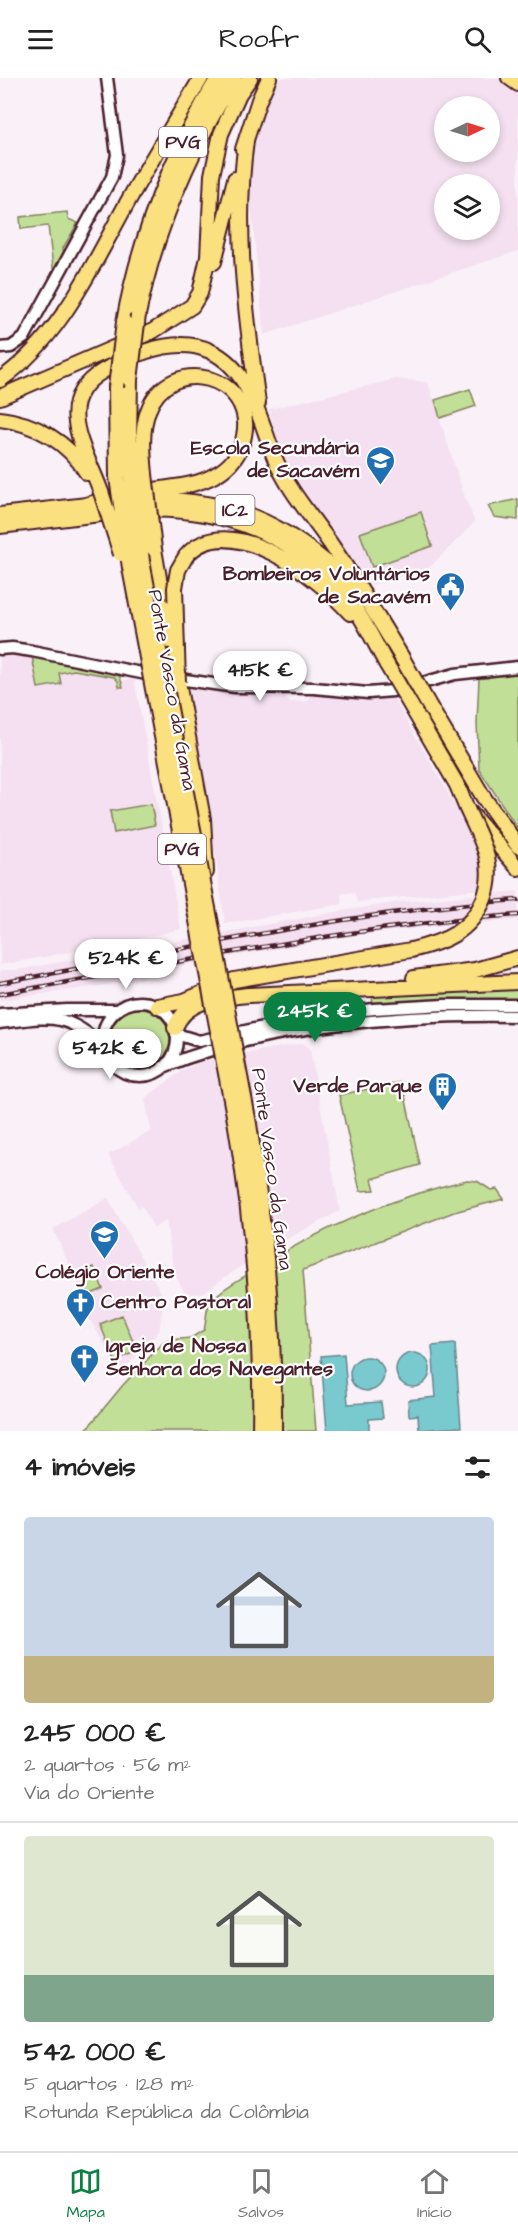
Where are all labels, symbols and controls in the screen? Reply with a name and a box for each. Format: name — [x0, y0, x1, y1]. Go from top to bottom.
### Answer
text: Roofr — [219, 20, 299, 58]
icon: menu — [24, 23, 57, 56]
icon: search — [461, 23, 494, 56]
north arrow — [434, 96, 500, 162]
map controls — [434, 96, 500, 240]
road number: PVG — [159, 127, 207, 157]
button: layers — [434, 174, 500, 240]
place label: Escola Secundária de Sacavém — [191, 434, 360, 485]
school or university icon: Escola Secundária de Sacavém — [364, 444, 396, 486]
road number: IC2 — [216, 495, 254, 525]
place label: Bombeiros Voluntários de Sacavém — [223, 560, 430, 611]
public building icon: Bombeiros Voluntários de Sacavém — [435, 570, 467, 612]
street label: Ponte Vasco da Gama — [141, 587, 203, 793]
pin: 415K € — [211, 651, 309, 702]
text: 415K € — [227, 656, 293, 684]
road number: PVG — [158, 834, 206, 864]
pin: 524K € — [77, 939, 175, 990]
text: 524K € — [88, 944, 164, 972]
pin: 245K € — [266, 992, 364, 1043]
text: 245K € — [277, 997, 353, 1025]
pin: 542K € — [61, 1029, 159, 1080]
text: 542K € — [72, 1034, 148, 1062]
street label: Ponte Vasco da Gama — [244, 1066, 300, 1272]
building icon: Verde Parque — [427, 1070, 459, 1112]
place label: Verde Parque — [292, 1072, 422, 1100]
school or university icon: Colégio Oriente — [89, 1218, 121, 1260]
place label: Colégio Oriente — [35, 1258, 175, 1287]
church icon: Centro Pastoral — [64, 1286, 96, 1328]
place label: Centro Pastoral — [101, 1288, 251, 1316]
place label: Igreja de Nossa Senhora dos Navegantes — [105, 1332, 333, 1384]
church icon: Igreja de Nossa Senhora dos Navegantes — [69, 1342, 101, 1384]
text: 4 imóveis — [24, 1449, 135, 1485]
icon: filters — [461, 1451, 494, 1484]
icon: home — [205, 1556, 313, 1664]
text: 245 000 € — [24, 1715, 166, 1751]
text: 2 quartos · 56 m² — [24, 1751, 191, 1779]
text: Via do Oriente — [24, 1779, 154, 1807]
icon: home — [205, 1875, 313, 1983]
text: 542 000 € — [24, 2034, 166, 2070]
text: 5 quartos · 128 m² — [24, 2070, 194, 2098]
text: Rotunda República da Colômbia — [24, 2098, 309, 2126]
tab: Mapa — [66, 2165, 105, 2223]
tab: Salvos — [238, 2165, 284, 2223]
tab: Início — [417, 2165, 452, 2223]

